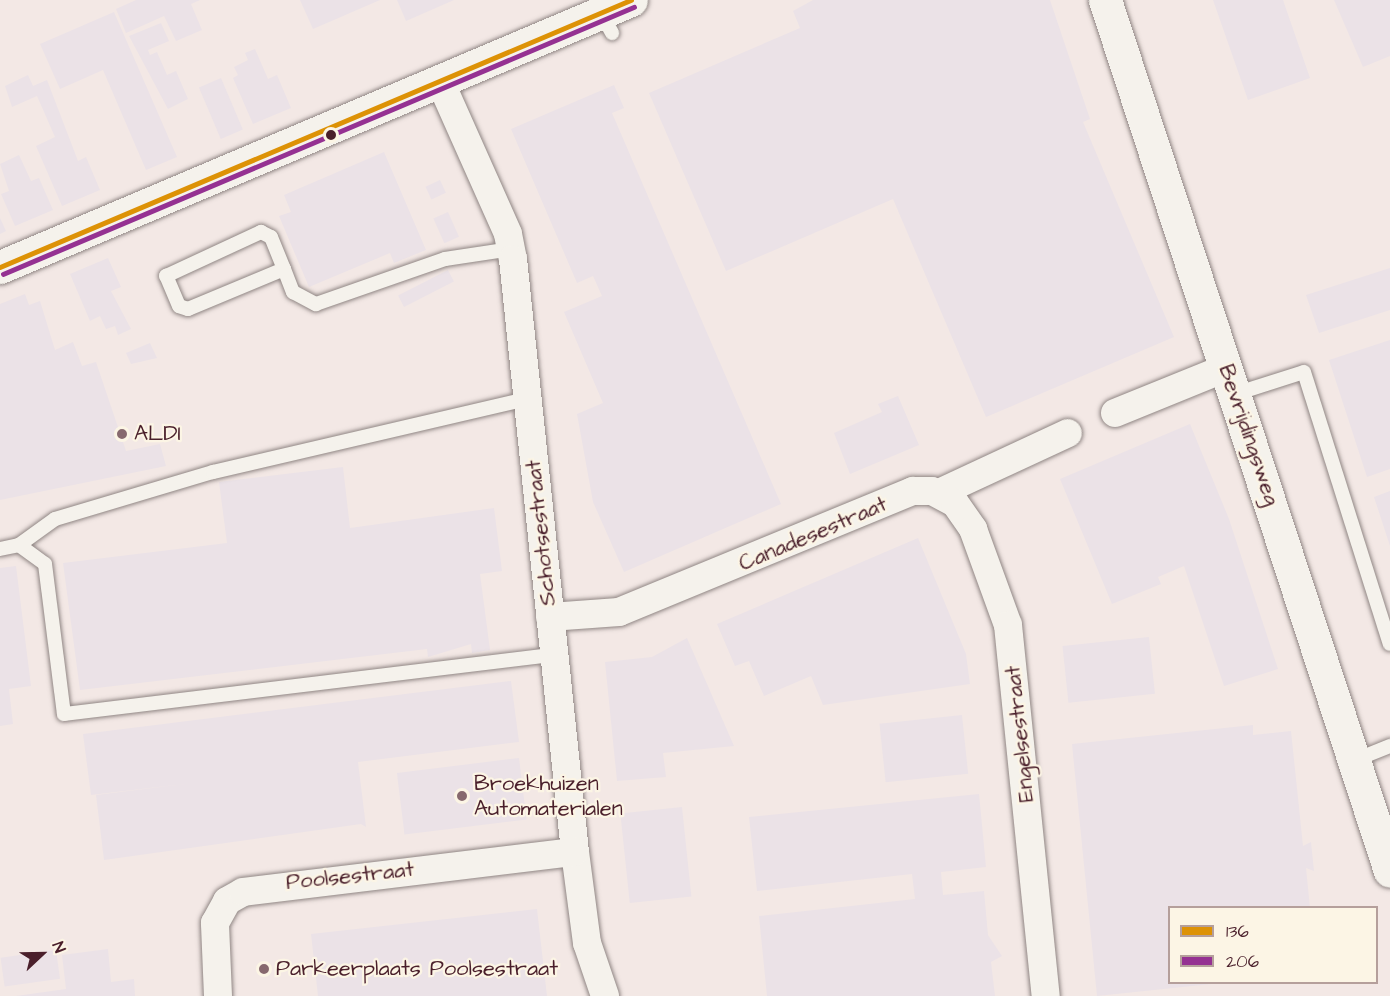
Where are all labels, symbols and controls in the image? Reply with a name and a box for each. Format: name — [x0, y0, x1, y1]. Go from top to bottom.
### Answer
unlabelled marker — [325, 129, 337, 141]
street label: Bevrijdingsweg — [1213, 361, 1285, 509]
place label: ALDI — [134, 421, 181, 447]
marker: ALDI — [115, 427, 129, 441]
street label: Schotsestraat — [520, 459, 562, 607]
street label: Canadesestraat — [735, 491, 891, 577]
street label: Engelsestraat — [1000, 664, 1040, 804]
place label: Broekhuizen Automaterialen — [474, 770, 623, 822]
marker: Broekhuizen Automaterialen — [455, 789, 469, 803]
street label: Poolsestraat — [285, 856, 415, 896]
legend — [1168, 906, 1378, 984]
text: 136 — [1226, 919, 1249, 944]
north arrow — [12, 924, 72, 984]
text: N — [47, 938, 71, 956]
text: 206 — [1226, 949, 1259, 974]
place label: Parkeerplaats Poolsestraat — [276, 956, 558, 982]
marker: Parkeerplaats Poolsestraat — [257, 962, 271, 976]

